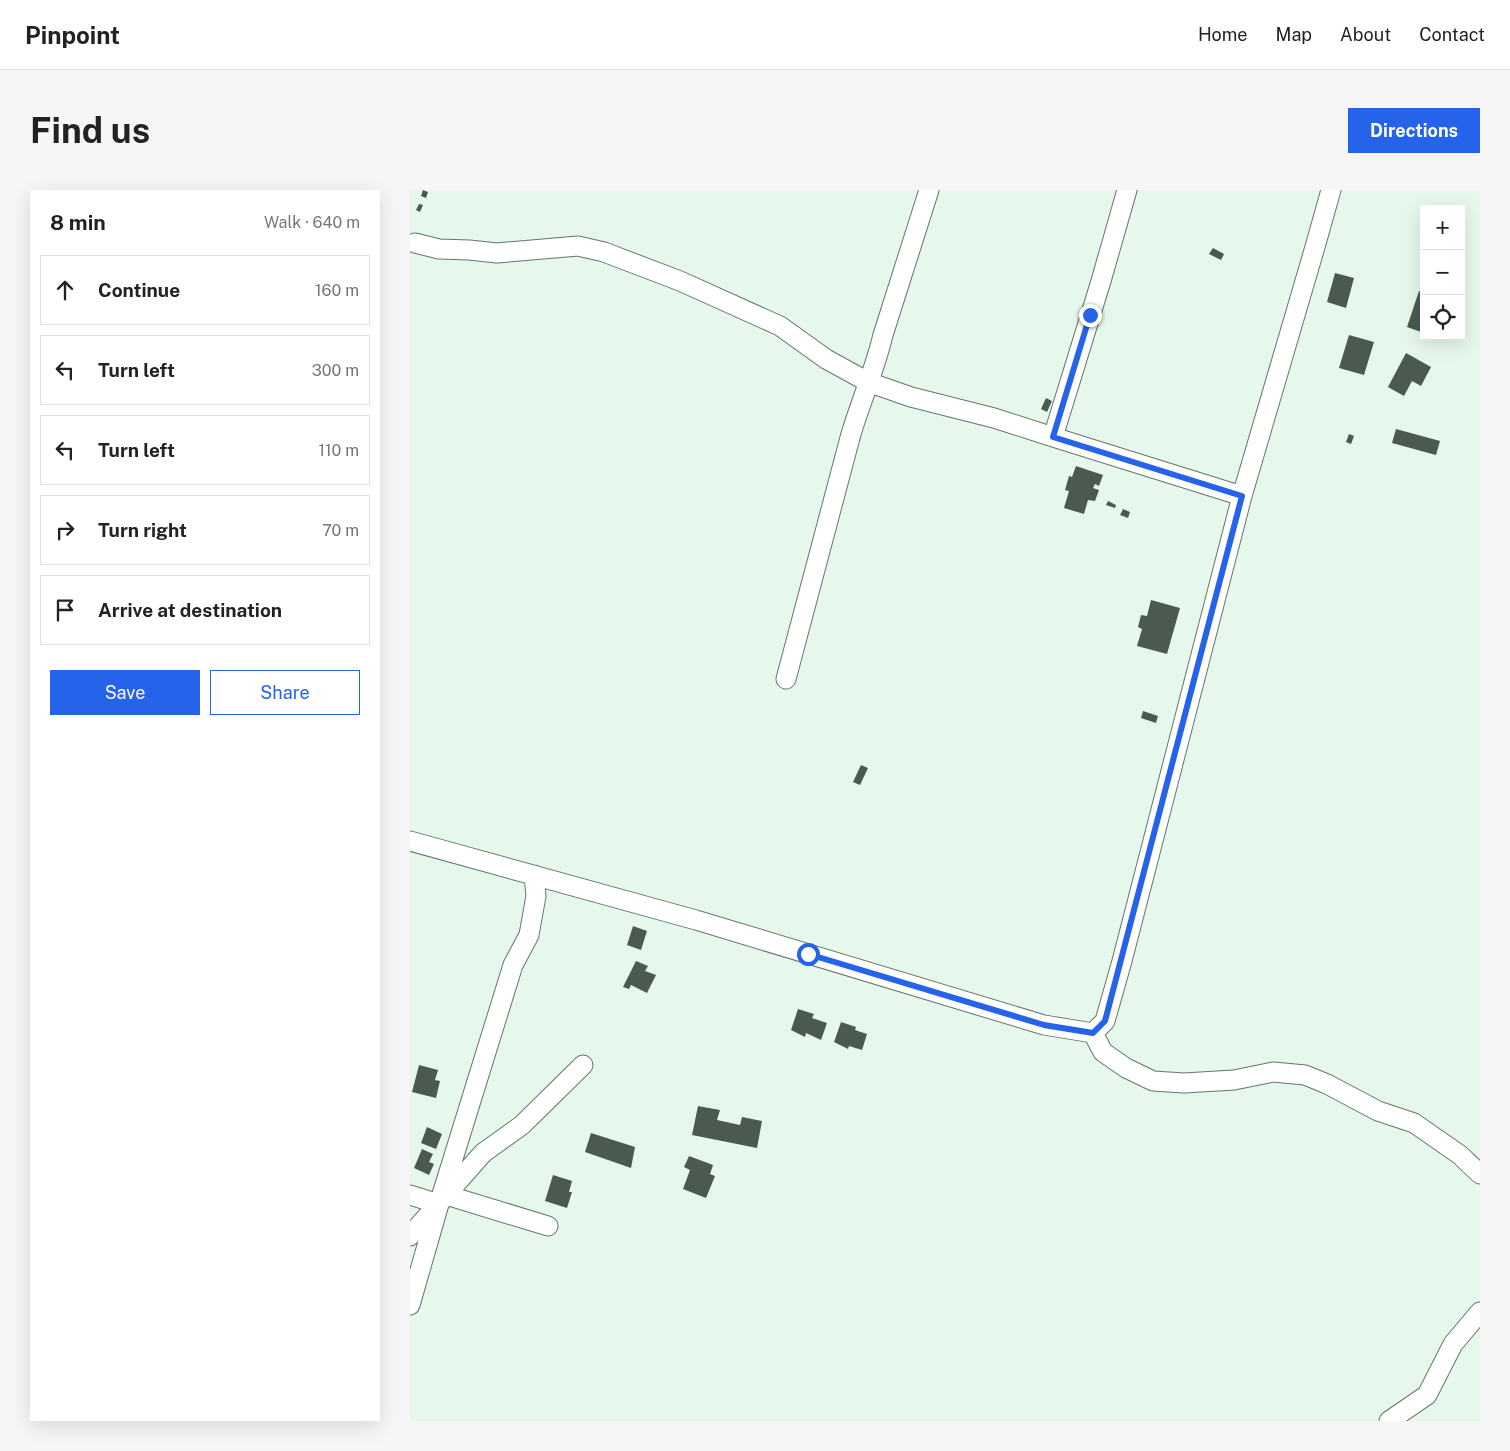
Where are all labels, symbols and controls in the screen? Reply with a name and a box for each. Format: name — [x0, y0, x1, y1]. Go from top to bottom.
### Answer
text: Pinpoint — [25, 21, 120, 49]
text: Home — [1198, 24, 1248, 45]
text: Map — [1276, 24, 1312, 45]
text: About — [1340, 24, 1391, 45]
text: Contact — [1419, 24, 1485, 45]
button: Directions — [1348, 108, 1480, 153]
text: Find us — [30, 110, 150, 151]
map controls — [1420, 205, 1465, 340]
button: + — [1420, 205, 1465, 250]
text: 8 min — [50, 210, 106, 235]
text: Walk · 640 m — [264, 213, 360, 232]
button: − — [1420, 250, 1465, 295]
icon: ahead — [51, 276, 79, 304]
text: Continue — [98, 279, 180, 301]
text: 160 m — [315, 281, 359, 300]
button: locate — [1420, 295, 1465, 340]
route end — [1079, 304, 1102, 327]
icon: left — [51, 356, 79, 384]
text: Turn left — [98, 359, 175, 381]
text: 300 m — [312, 361, 359, 380]
icon: left — [51, 436, 79, 464]
text: Turn left — [98, 439, 175, 461]
text: 110 m — [318, 441, 359, 460]
icon: right — [51, 516, 79, 544]
text: Turn right — [98, 519, 187, 541]
text: 70 m — [322, 521, 359, 540]
icon: arrive — [51, 596, 79, 624]
text: Arrive at destination — [98, 599, 282, 621]
button: Save — [50, 670, 200, 715]
button: Share — [210, 670, 360, 715]
route start — [797, 943, 820, 966]

